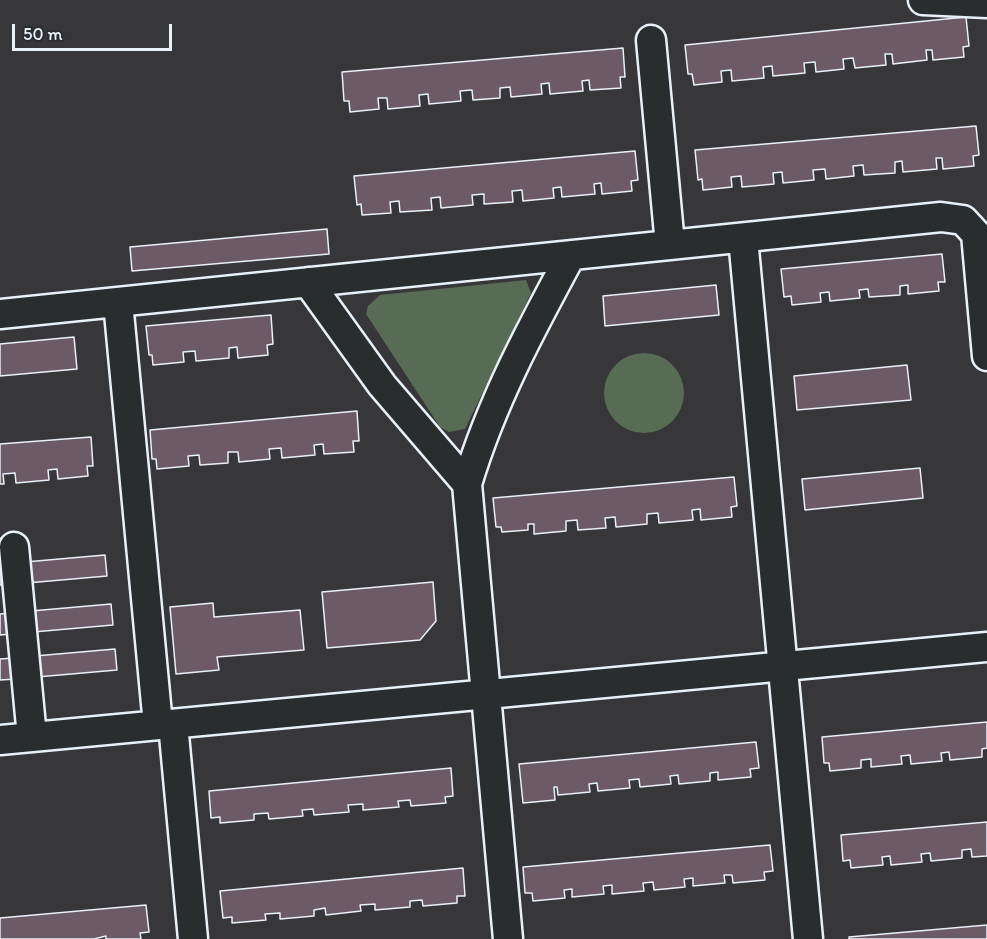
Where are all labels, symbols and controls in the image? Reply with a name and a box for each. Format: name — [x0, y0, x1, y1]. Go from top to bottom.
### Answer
scale bar — [15, 12, 176, 50]
text: 50 m — [23, 23, 63, 45]

